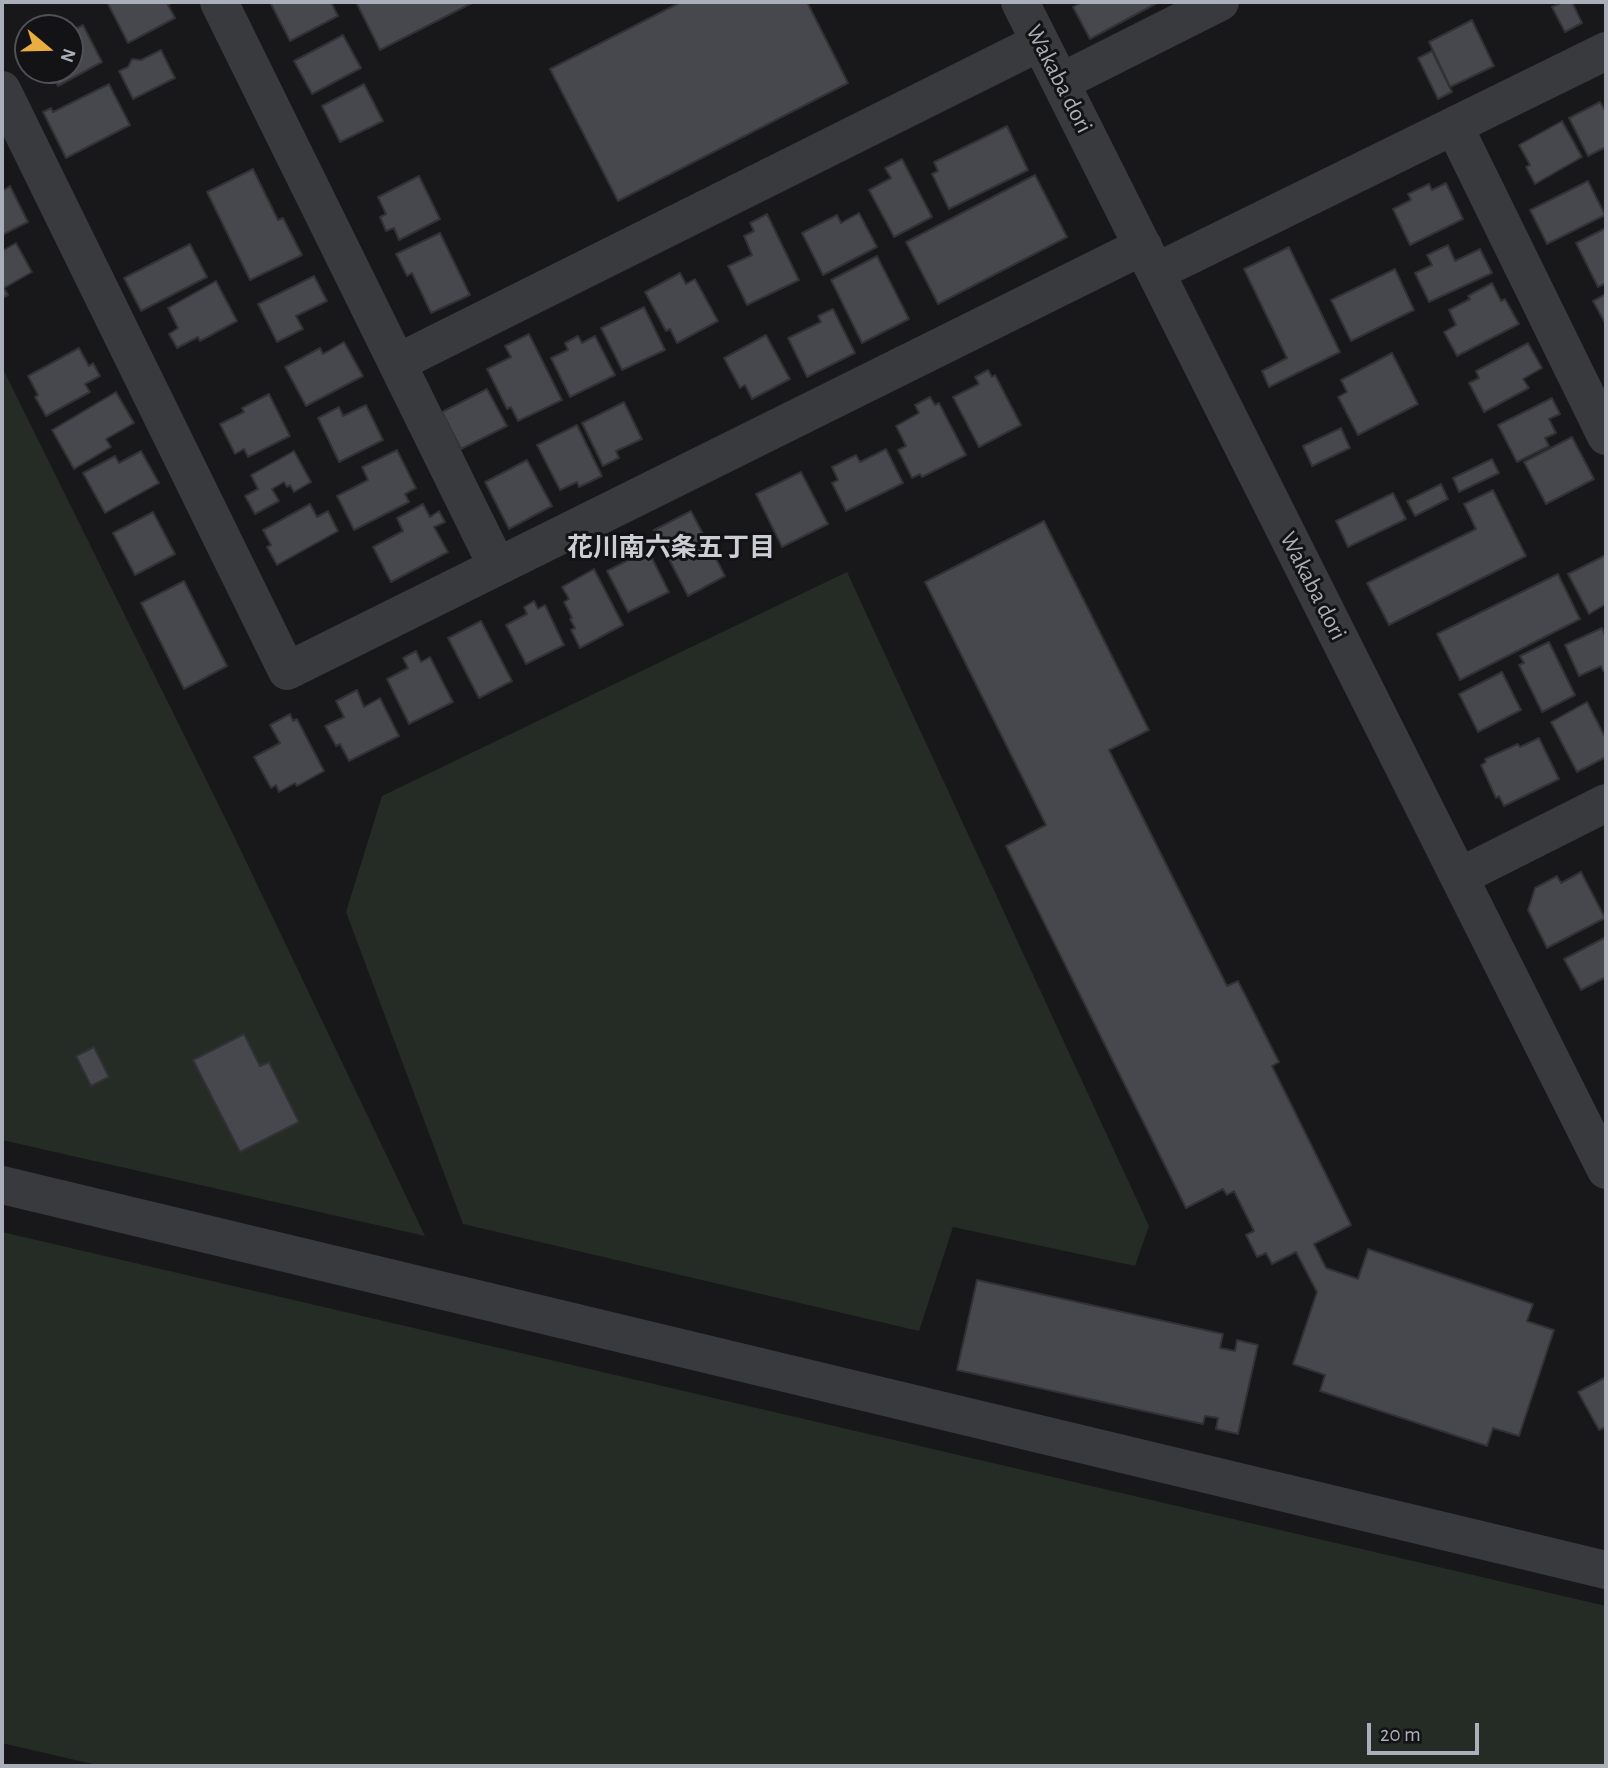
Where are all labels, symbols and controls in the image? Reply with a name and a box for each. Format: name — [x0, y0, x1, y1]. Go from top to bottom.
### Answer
north arrow — [14, 14, 84, 84]
street label: Wakaba dori — [1019, 20, 1099, 138]
text: N — [56, 46, 79, 65]
street label: Wakaba dori — [1273, 527, 1353, 645]
district label: 花川南六条五丁目 — [567, 532, 775, 564]
scale bar — [1370, 1708, 1482, 1752]
text: 20 m — [1380, 1724, 1421, 1745]

